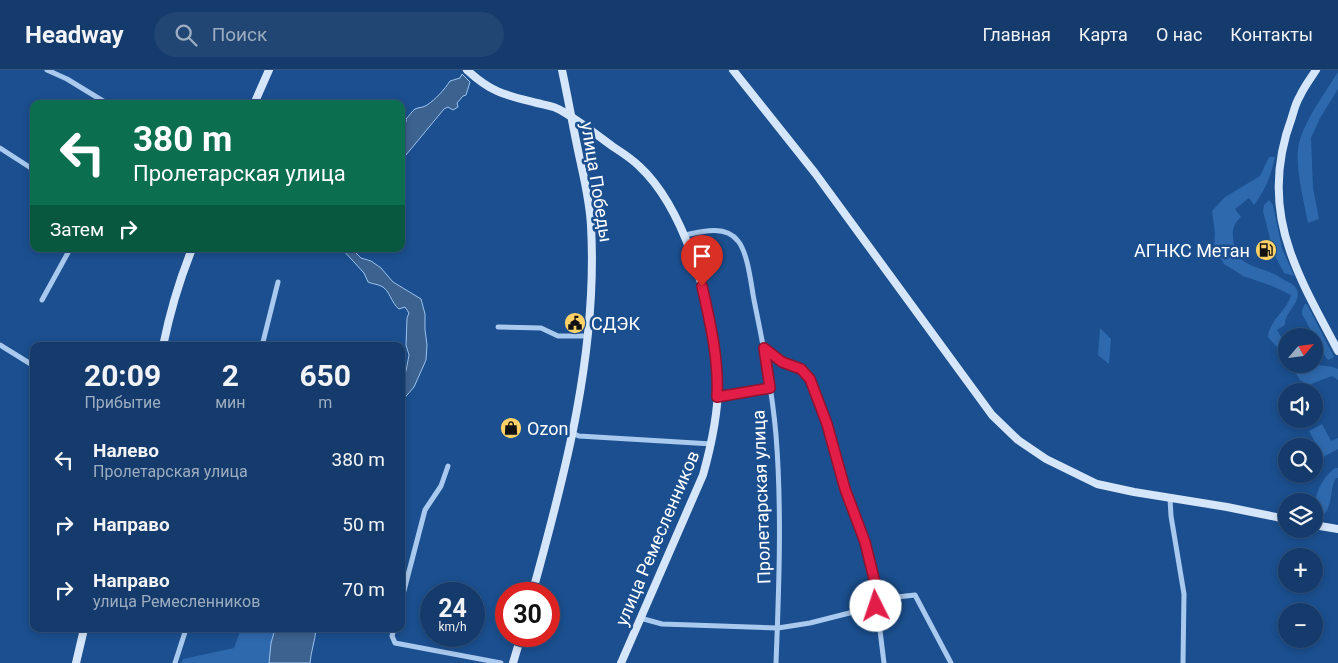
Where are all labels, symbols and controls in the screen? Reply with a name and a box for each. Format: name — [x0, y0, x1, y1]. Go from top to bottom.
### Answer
search box — [154, 12, 504, 57]
text: Headway — [25, 21, 124, 49]
icon: search — [172, 21, 200, 49]
text: Поиск — [212, 23, 267, 46]
text: Главная — [982, 24, 1051, 45]
text: Карта — [1079, 24, 1128, 45]
text: О нас — [1156, 24, 1202, 45]
text: Контакты — [1230, 24, 1313, 45]
text: 380 m — [133, 119, 232, 160]
icon: left — [50, 120, 115, 185]
street label: улица Победы — [577, 120, 617, 244]
text: Пролетарская улица — [133, 161, 346, 186]
icon: right — [114, 215, 142, 243]
text: Затем — [50, 218, 104, 241]
pin — [681, 235, 723, 286]
fuel station icon: АГНКС Метан — [1254, 238, 1278, 262]
place label: АГНКС Метан — [1134, 240, 1250, 261]
icon: arrive — [688, 242, 716, 270]
public building icon: СДЭК — [563, 311, 587, 335]
place label: СДЭК — [591, 313, 640, 334]
north arrow — [1278, 328, 1322, 372]
map controls — [1278, 328, 1323, 648]
text: 20:09 — [84, 358, 161, 393]
text: 2 — [222, 358, 239, 393]
text: 650 — [299, 358, 351, 393]
button: sound — [1278, 383, 1323, 428]
text: Прибытие — [84, 393, 161, 412]
text: мин — [215, 393, 245, 412]
text: m — [318, 393, 332, 412]
street label: Пролетарская улица — [747, 410, 775, 584]
shop icon: Ozon — [499, 416, 523, 440]
place label: Ozon — [527, 418, 568, 439]
button: search — [1278, 438, 1323, 483]
text: Налево — [93, 439, 159, 462]
icon: left — [50, 446, 78, 474]
street label: улица Ремесленников — [611, 447, 703, 629]
text: 380 m — [332, 448, 385, 471]
text: Пролетарская улица — [93, 462, 248, 481]
button: layers — [1278, 493, 1323, 538]
icon: right — [50, 511, 78, 539]
text: Направо — [93, 513, 170, 536]
text: 50 m — [342, 513, 385, 536]
button: + — [1278, 548, 1323, 593]
text: Направо — [93, 569, 170, 592]
icon: right — [50, 576, 78, 604]
text: 70 m — [342, 578, 385, 601]
position arrow — [849, 579, 901, 631]
speed limit sign: 30 — [495, 582, 560, 647]
text: улица Ремесленников — [93, 592, 260, 611]
text: 24 — [438, 594, 467, 623]
button: − — [1278, 603, 1323, 648]
text: km/h — [438, 620, 467, 634]

